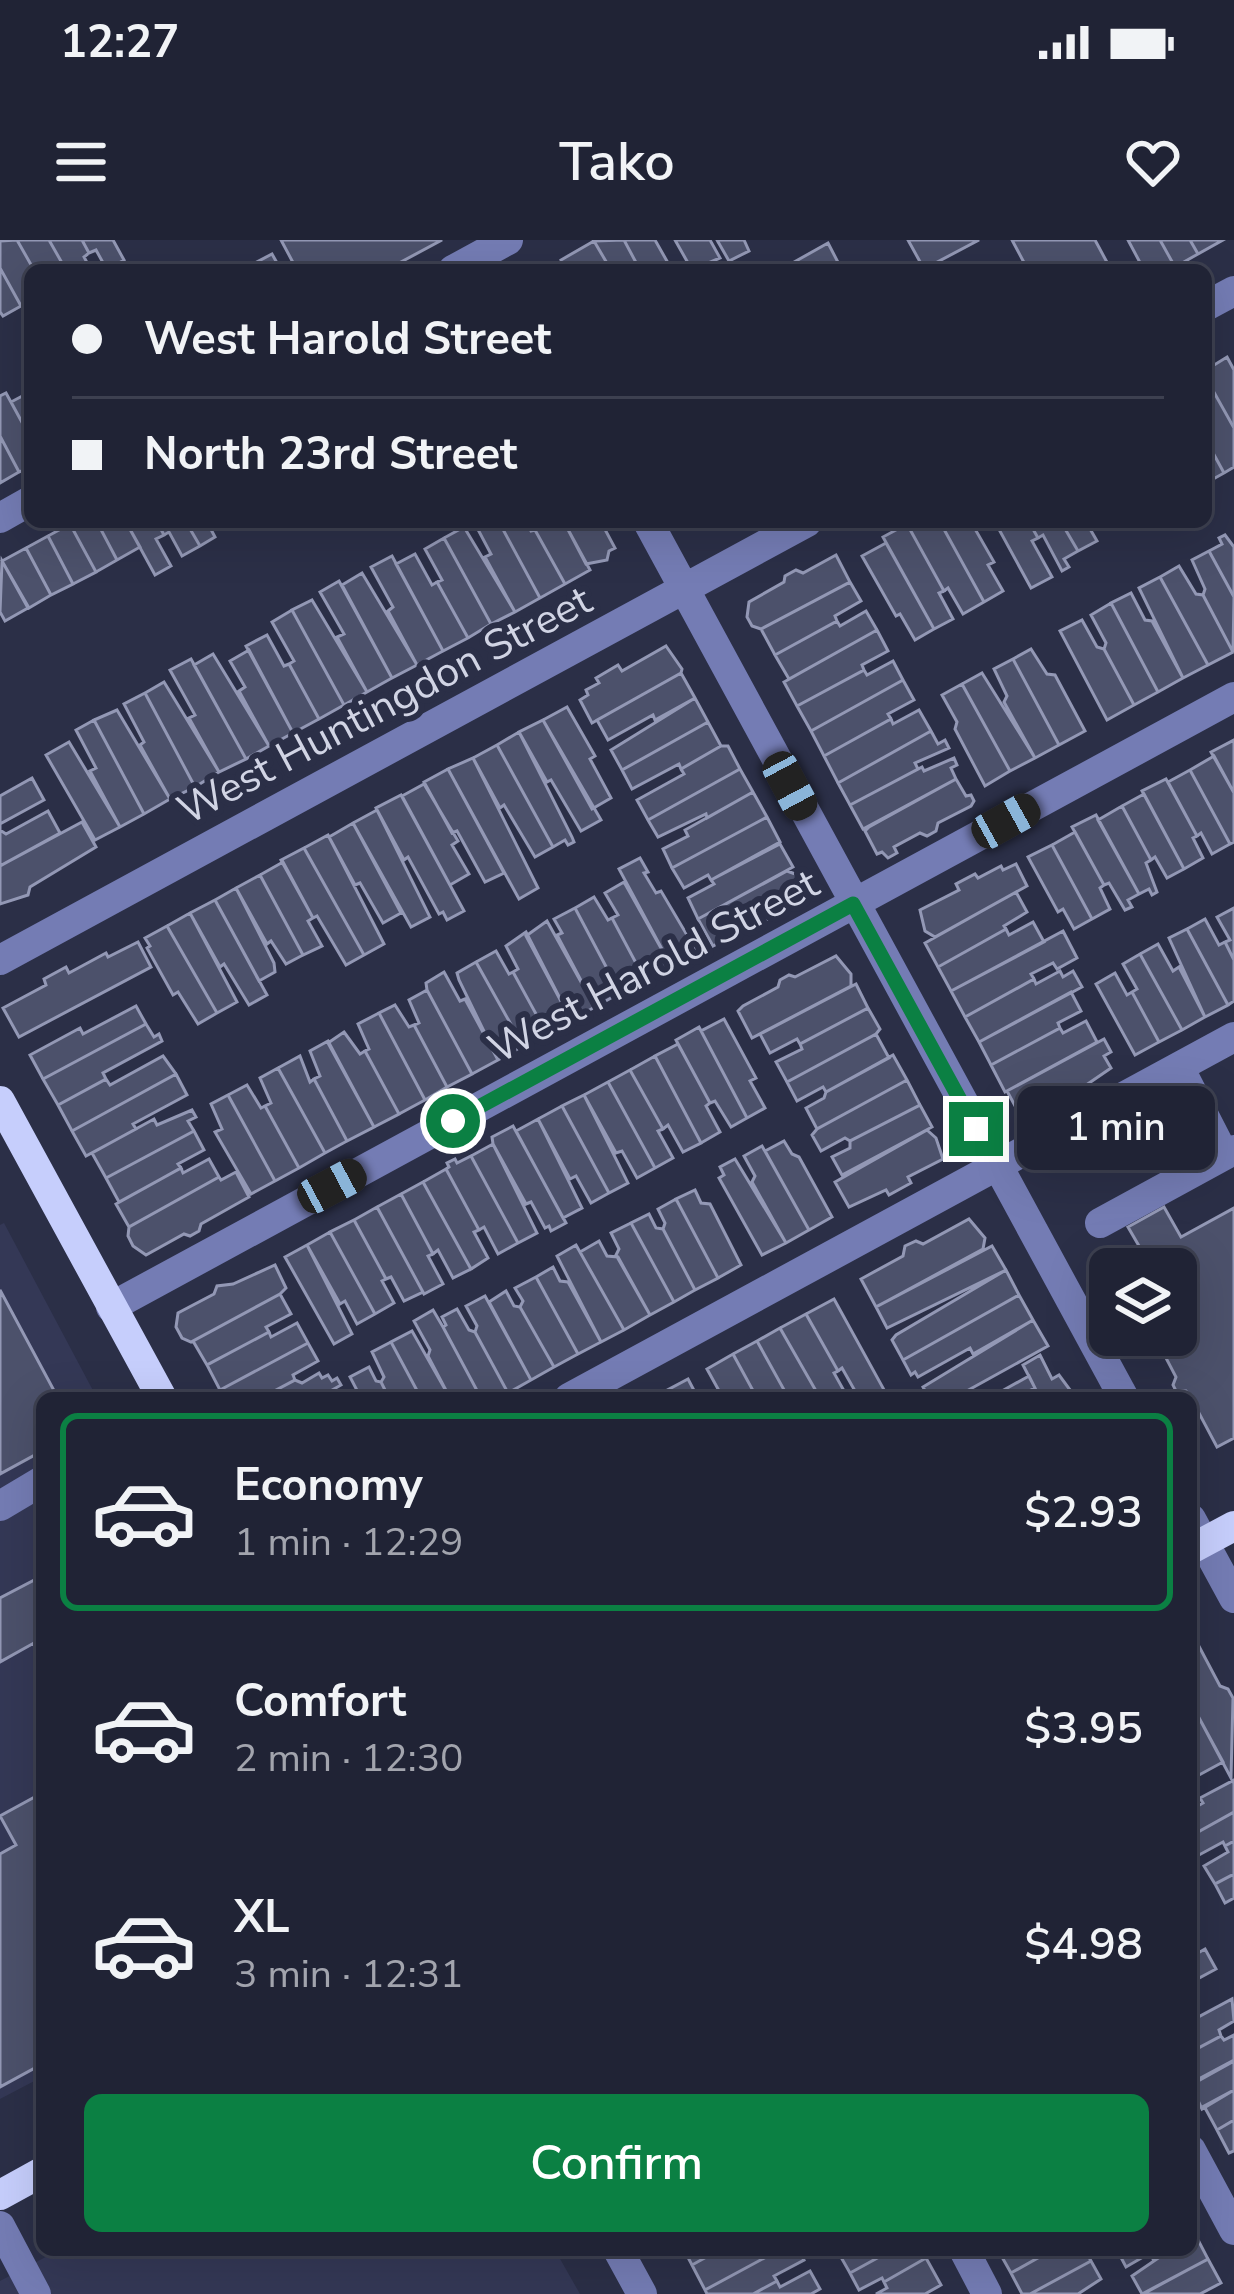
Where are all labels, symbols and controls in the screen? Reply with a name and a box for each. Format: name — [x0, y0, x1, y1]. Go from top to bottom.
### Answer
text: 12:27 — [60, 12, 179, 73]
text: Tako — [559, 125, 675, 199]
icon: menu — [48, 129, 114, 195]
icon: heart — [1120, 129, 1186, 195]
text: West Harold Street — [144, 309, 551, 370]
text: North 23rd Street — [144, 424, 517, 485]
street label: West Huntingdon Street — [168, 572, 602, 839]
car — [757, 746, 823, 826]
car — [966, 788, 1046, 854]
street label: West Harold Street — [479, 855, 829, 1077]
callout: 1 min — [1018, 1087, 1216, 1171]
route start — [426, 1094, 480, 1148]
text: 1 min — [1066, 1101, 1166, 1154]
route end — [949, 1102, 1003, 1156]
car — [292, 1153, 372, 1219]
map controls — [1089, 1248, 1197, 1356]
button: layers — [1089, 1248, 1197, 1356]
text: Economy — [234, 1455, 423, 1516]
icon: car — [90, 1458, 198, 1566]
text: $2.93 — [1024, 1482, 1143, 1543]
text: 1 min · 12:29 — [234, 1516, 463, 1569]
text: Comfort — [234, 1671, 406, 1732]
icon: car — [90, 1674, 198, 1782]
text: $3.95 — [1024, 1698, 1143, 1759]
text: 2 min · 12:30 — [234, 1732, 463, 1785]
text: XL — [234, 1887, 290, 1948]
icon: car — [90, 1890, 198, 1998]
text: $4.98 — [1024, 1914, 1143, 1975]
text: 3 min · 12:31 — [234, 1948, 463, 2001]
button: Confirm — [84, 2094, 1149, 2232]

